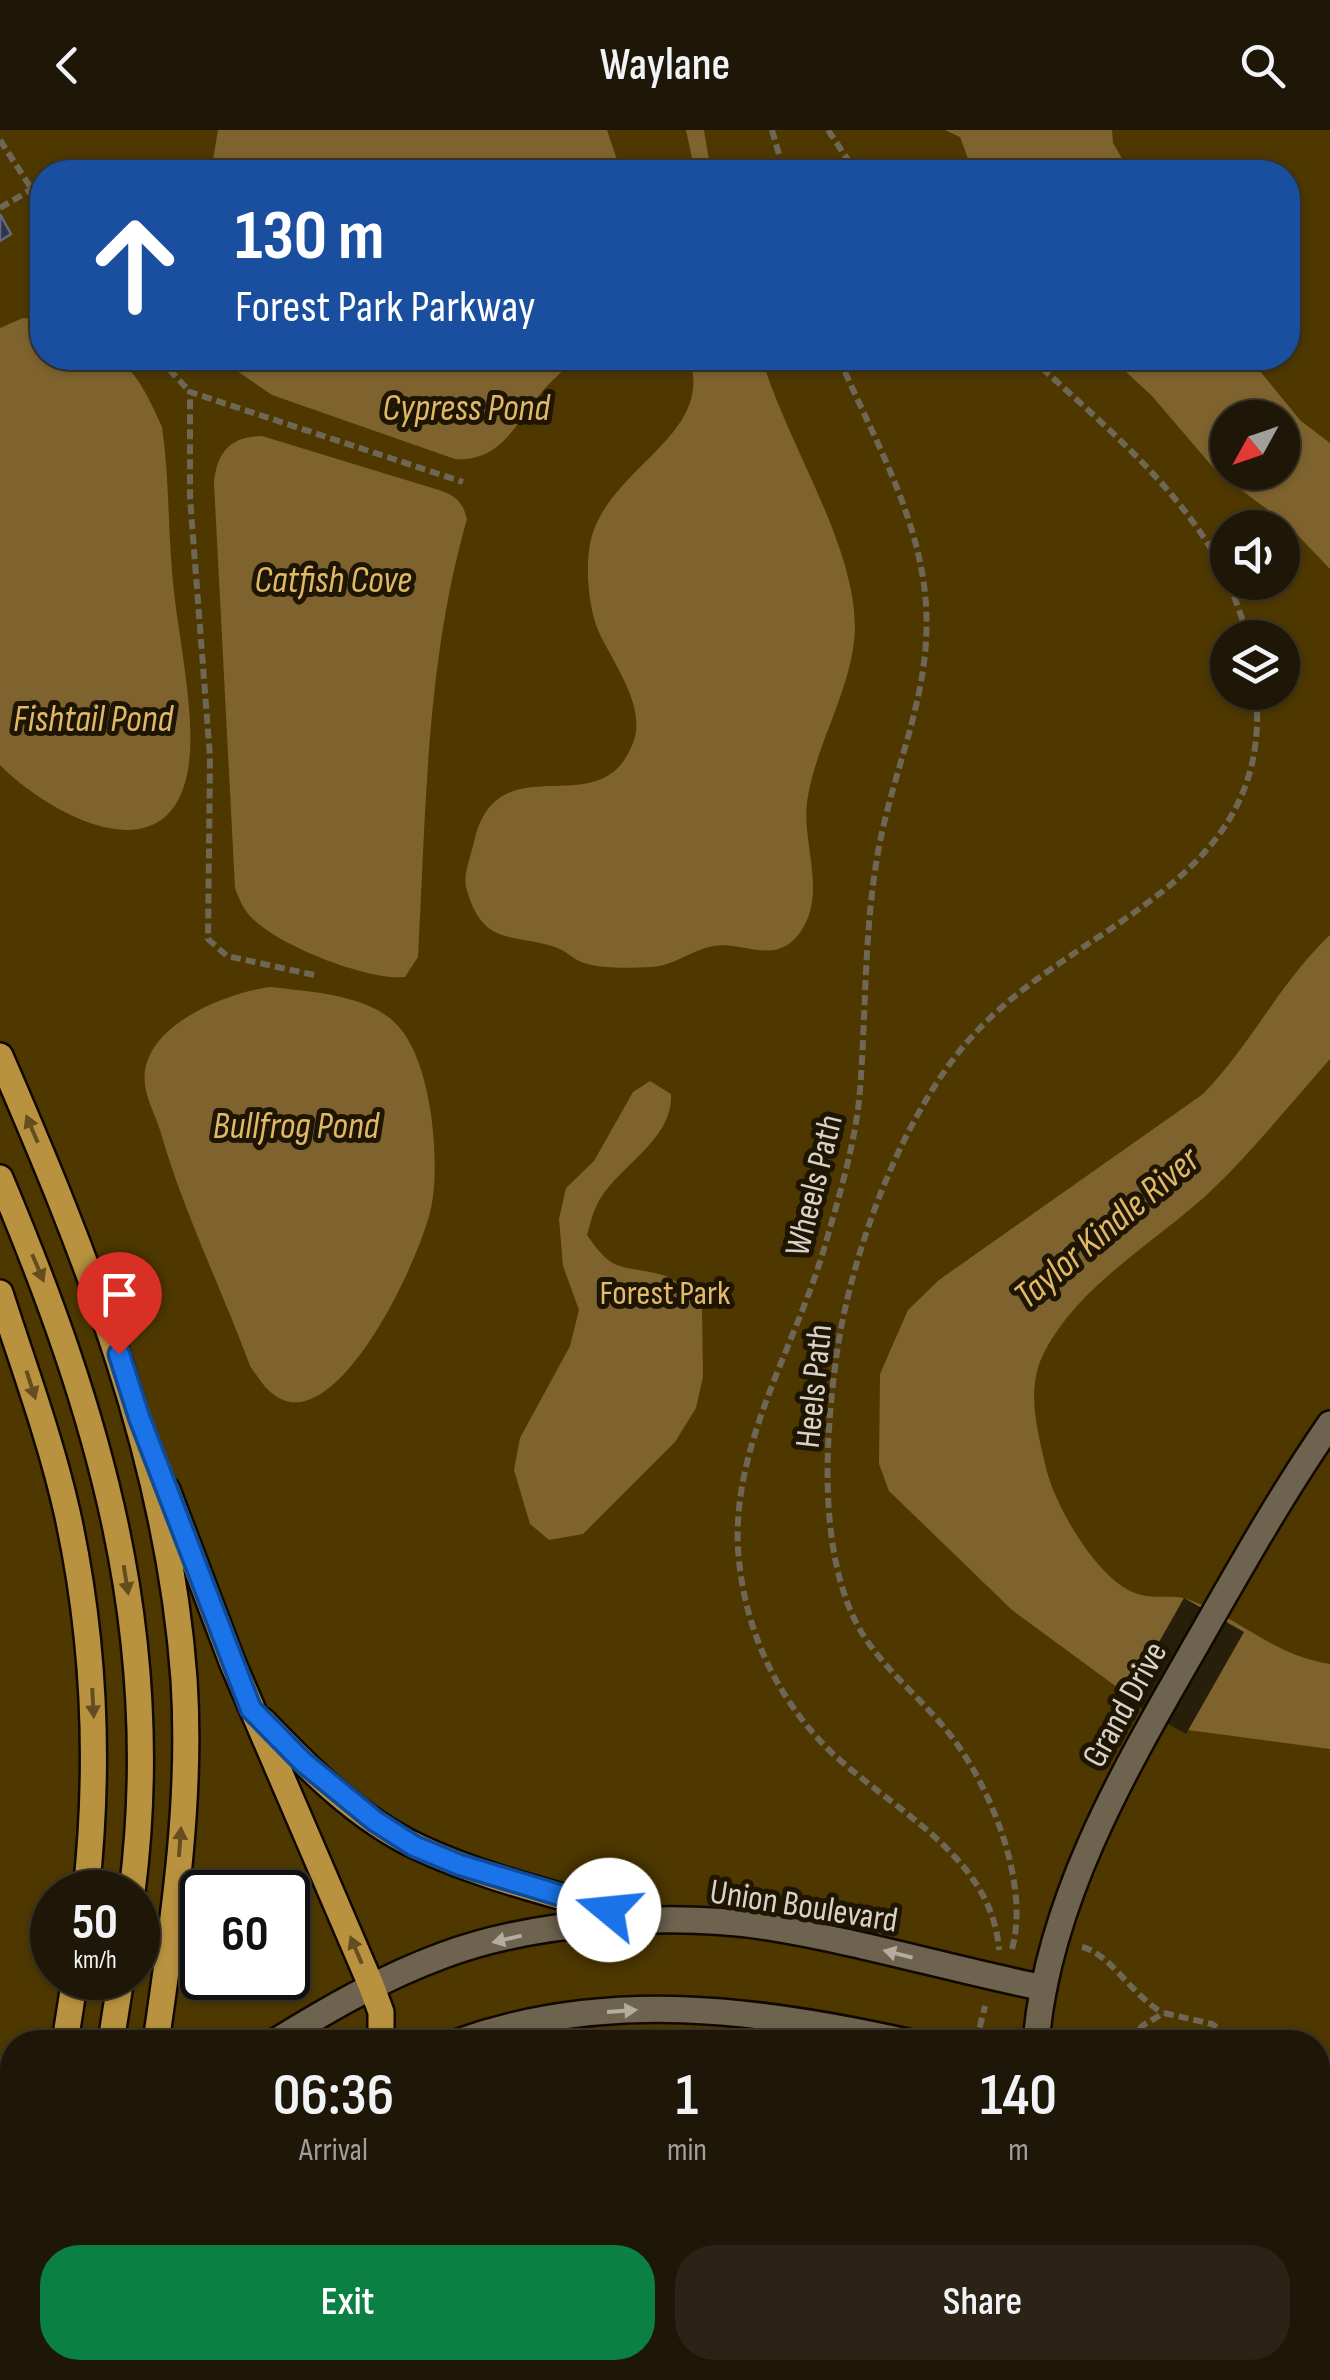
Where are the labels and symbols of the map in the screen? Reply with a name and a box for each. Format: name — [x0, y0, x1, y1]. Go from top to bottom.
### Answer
water label: Cypress Pond — [382, 386, 551, 431]
north arrow — [1210, 400, 1300, 490]
water label: Catfish Cove — [254, 558, 412, 603]
water label: Fishtail Pond — [13, 697, 174, 742]
water label: Bullfrog Pond — [213, 1104, 381, 1149]
street label: Wheels Path — [776, 1110, 853, 1260]
one-way arrow — [24, 1114, 40, 1144]
water label: Taylor Kindle River — [1005, 1137, 1210, 1319]
pin — [77, 1252, 162, 1355]
one-way arrow — [30, 1253, 46, 1283]
park label: Forest Park — [600, 1272, 731, 1315]
street label: Heels Path — [787, 1322, 842, 1450]
one-way arrow — [24, 1371, 39, 1401]
one-way arrow — [119, 1564, 134, 1596]
street label: Grand Drive — [1073, 1635, 1177, 1775]
one-way arrow — [85, 1688, 101, 1719]
one-way arrow — [173, 1825, 189, 1857]
position arrow — [557, 1858, 661, 1962]
speed limit sign: 60 — [180, 1870, 310, 2000]
street label: Union Boulevard — [707, 1870, 901, 1943]
one-way arrow — [491, 1932, 522, 1947]
one-way arrow — [348, 1935, 364, 1965]
one-way arrow — [882, 1945, 913, 1961]
one-way arrow — [607, 2002, 638, 2018]

